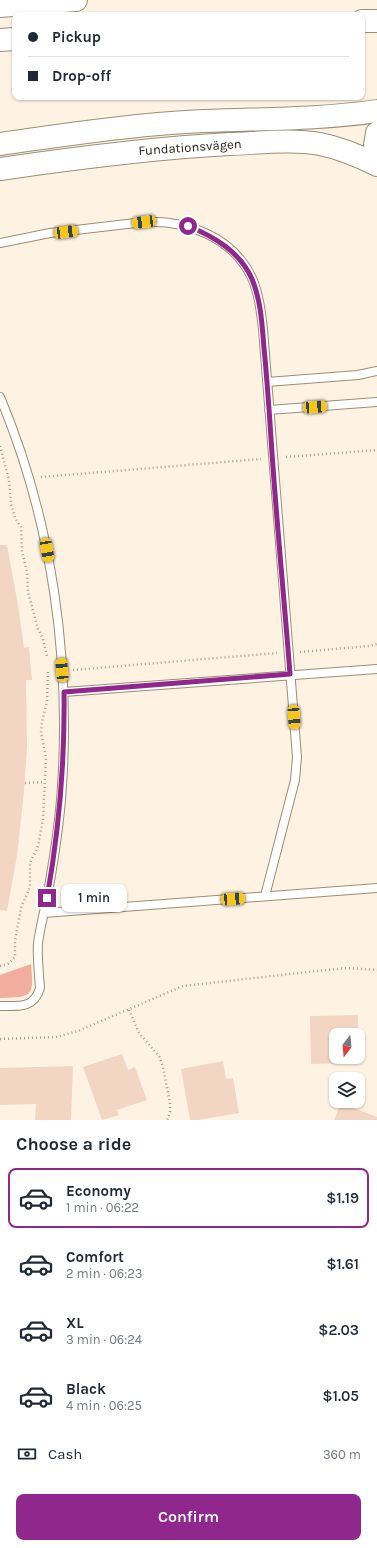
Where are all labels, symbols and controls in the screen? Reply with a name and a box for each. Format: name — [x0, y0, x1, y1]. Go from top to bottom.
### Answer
text: Pickup — [52, 28, 101, 46]
text: Drop-off — [52, 67, 111, 85]
street label: Fundationsvägen — [138, 136, 242, 158]
car — [131, 215, 157, 229]
route start — [179, 217, 197, 235]
car — [53, 225, 79, 239]
car — [303, 400, 327, 414]
car — [39, 537, 55, 563]
car — [55, 658, 69, 682]
car — [287, 705, 301, 729]
callout: 1 min — [61, 884, 127, 912]
route end — [38, 889, 56, 907]
text: 1 min — [78, 890, 110, 905]
car — [221, 892, 245, 906]
north arrow — [329, 1028, 365, 1064]
map controls — [329, 1028, 365, 1108]
button: layers — [329, 1072, 365, 1108]
text: Choose a ride — [16, 1133, 131, 1155]
icon: car — [18, 1180, 54, 1216]
text: Economy — [66, 1182, 131, 1200]
text: $1.19 — [326, 1189, 359, 1207]
text: 1 min · 06:22 — [66, 1200, 139, 1215]
icon: car — [18, 1246, 54, 1282]
text: Comfort — [66, 1248, 124, 1266]
text: $1.61 — [326, 1255, 359, 1273]
text: 2 min · 06:23 — [66, 1266, 142, 1281]
icon: car — [18, 1312, 54, 1348]
text: XL — [66, 1314, 84, 1332]
text: $2.03 — [318, 1321, 359, 1339]
text: 3 min · 06:24 — [66, 1332, 142, 1347]
icon: car — [18, 1378, 54, 1414]
text: Black — [66, 1380, 106, 1398]
text: $1.05 — [323, 1387, 359, 1405]
text: 4 min · 06:25 — [66, 1398, 142, 1413]
icon: cash — [16, 1443, 38, 1465]
text: Cash — [48, 1445, 82, 1463]
text: 360 m — [323, 1447, 361, 1462]
button: Confirm — [16, 1494, 361, 1540]

